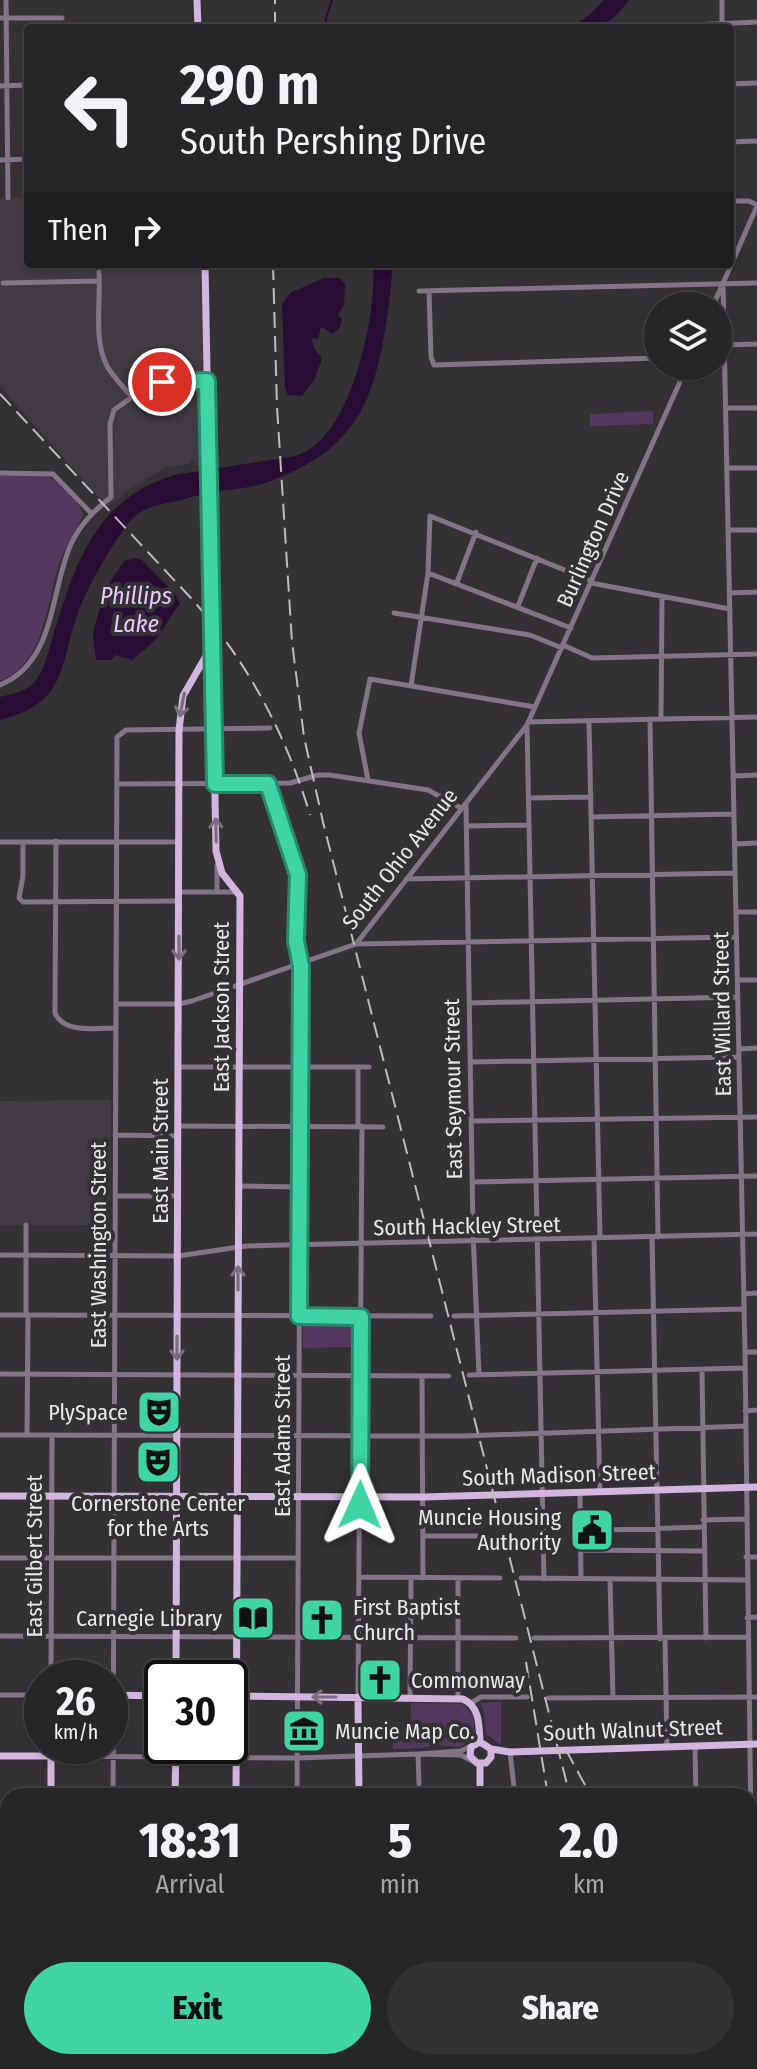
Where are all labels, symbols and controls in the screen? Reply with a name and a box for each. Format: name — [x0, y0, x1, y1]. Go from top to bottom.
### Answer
text: 290 m — [180, 52, 320, 119]
icon: left — [48, 56, 152, 160]
text: South Pershing Drive — [180, 120, 486, 164]
icon: right — [124, 208, 168, 252]
text: Then — [48, 212, 108, 248]
map controls — [644, 292, 732, 380]
button: layers — [644, 292, 732, 380]
pin — [128, 348, 196, 416]
icon: arrive — [140, 360, 184, 404]
street label: Burlington Drive — [551, 467, 635, 611]
water label: Phillips Lake — [100, 582, 172, 638]
one-way arrow — [174, 692, 189, 717]
street label: South Ohio Avenue — [336, 783, 464, 935]
one-way arrow — [208, 817, 224, 844]
street label: East Jackson Street — [208, 921, 235, 1092]
street label: East Willard Street — [707, 931, 737, 1097]
one-way arrow — [171, 934, 187, 961]
street label: East Seymour Street — [438, 998, 468, 1180]
street label: East Main Street — [147, 1078, 174, 1224]
street label: East Washington Street — [85, 1141, 112, 1348]
street label: South Hackley Street — [373, 1211, 562, 1241]
one-way arrow — [230, 1265, 246, 1292]
one-way arrow — [169, 1334, 185, 1361]
street label: East Adams Street — [269, 1354, 296, 1517]
theatre icon: PlySpace — [135, 1388, 183, 1436]
place label: PlySpace — [48, 1399, 128, 1426]
theatre icon: Cornerstone Center for the Arts — [134, 1438, 182, 1486]
street label: South Madison Street — [462, 1458, 657, 1492]
position arrow — [318, 1463, 402, 1547]
street label: East Gilbert Street — [21, 1474, 48, 1638]
place label: Cornerstone Center for the Arts — [71, 1490, 245, 1542]
place label: Muncie Housing Authority — [418, 1504, 562, 1556]
public building icon: Muncie Housing Authority — [568, 1506, 616, 1554]
library icon: Carnegie Library — [229, 1594, 277, 1642]
place label: First Baptist Church — [353, 1594, 461, 1646]
church icon: First Baptist Church — [298, 1596, 346, 1644]
place label: Carnegie Library — [76, 1605, 222, 1632]
church icon: Commonway — [356, 1656, 404, 1704]
speed limit sign: 30 — [144, 1660, 248, 1764]
place label: Commonway — [411, 1667, 525, 1694]
text: 26 — [56, 1678, 96, 1726]
one-way arrow — [311, 1689, 338, 1705]
museum icon: Muncie Map Co. — [280, 1707, 328, 1755]
street label: South Walnut Street — [543, 1713, 724, 1747]
place label: Muncie Map Co. — [335, 1718, 475, 1745]
text: km/h — [54, 1720, 98, 1744]
text: 18:31 — [139, 1812, 241, 1870]
text: 5 — [388, 1812, 412, 1870]
text: 2.0 — [559, 1812, 619, 1870]
text: Arrival — [155, 1869, 224, 1900]
text: min — [380, 1869, 420, 1900]
text: km — [573, 1869, 605, 1900]
button: Exit — [24, 1962, 371, 2054]
button: Share — [387, 1962, 734, 2054]

